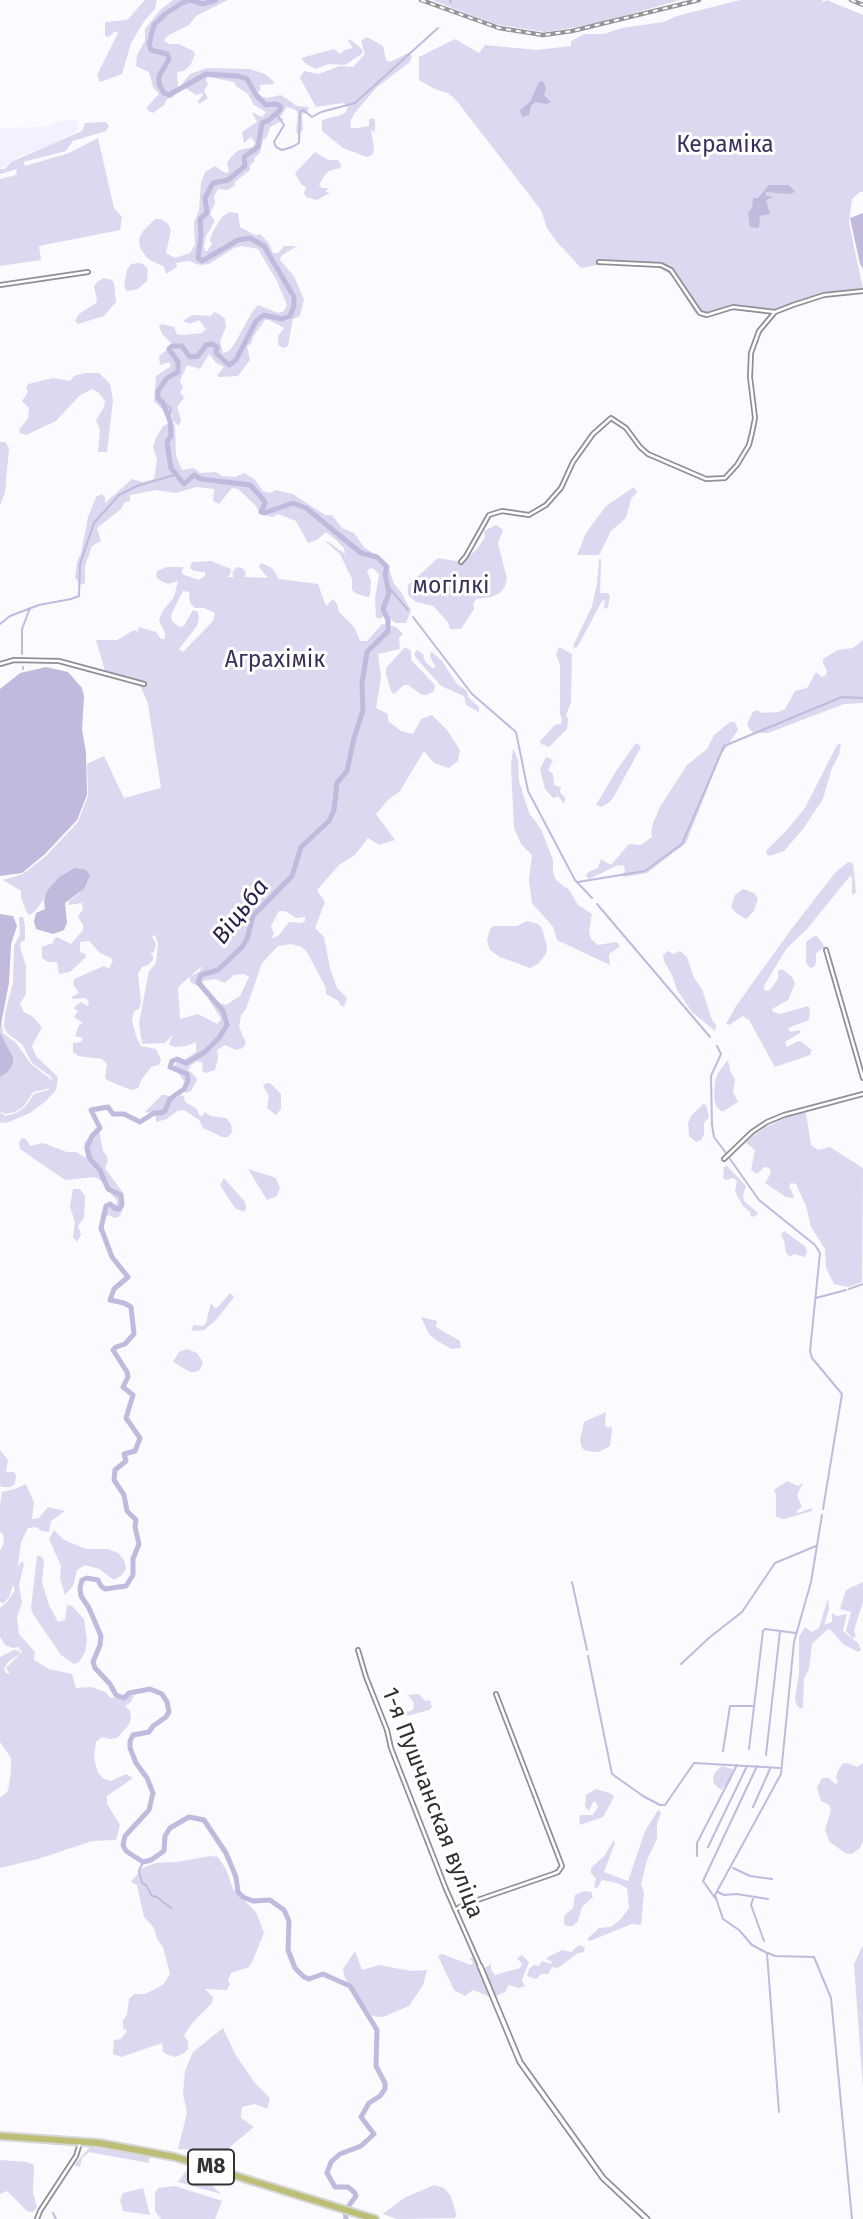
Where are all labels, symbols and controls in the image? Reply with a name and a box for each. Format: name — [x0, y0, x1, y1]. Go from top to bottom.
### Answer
park label: Кераміка — [676, 132, 774, 160]
park label: могілкі — [413, 573, 489, 601]
park label: Аграхімік — [225, 647, 325, 675]
water label: Віцьба — [207, 874, 275, 950]
street label: 1-я Пушчанская вуліца — [375, 1684, 489, 1922]
road number: М8 — [188, 2150, 234, 2184]

